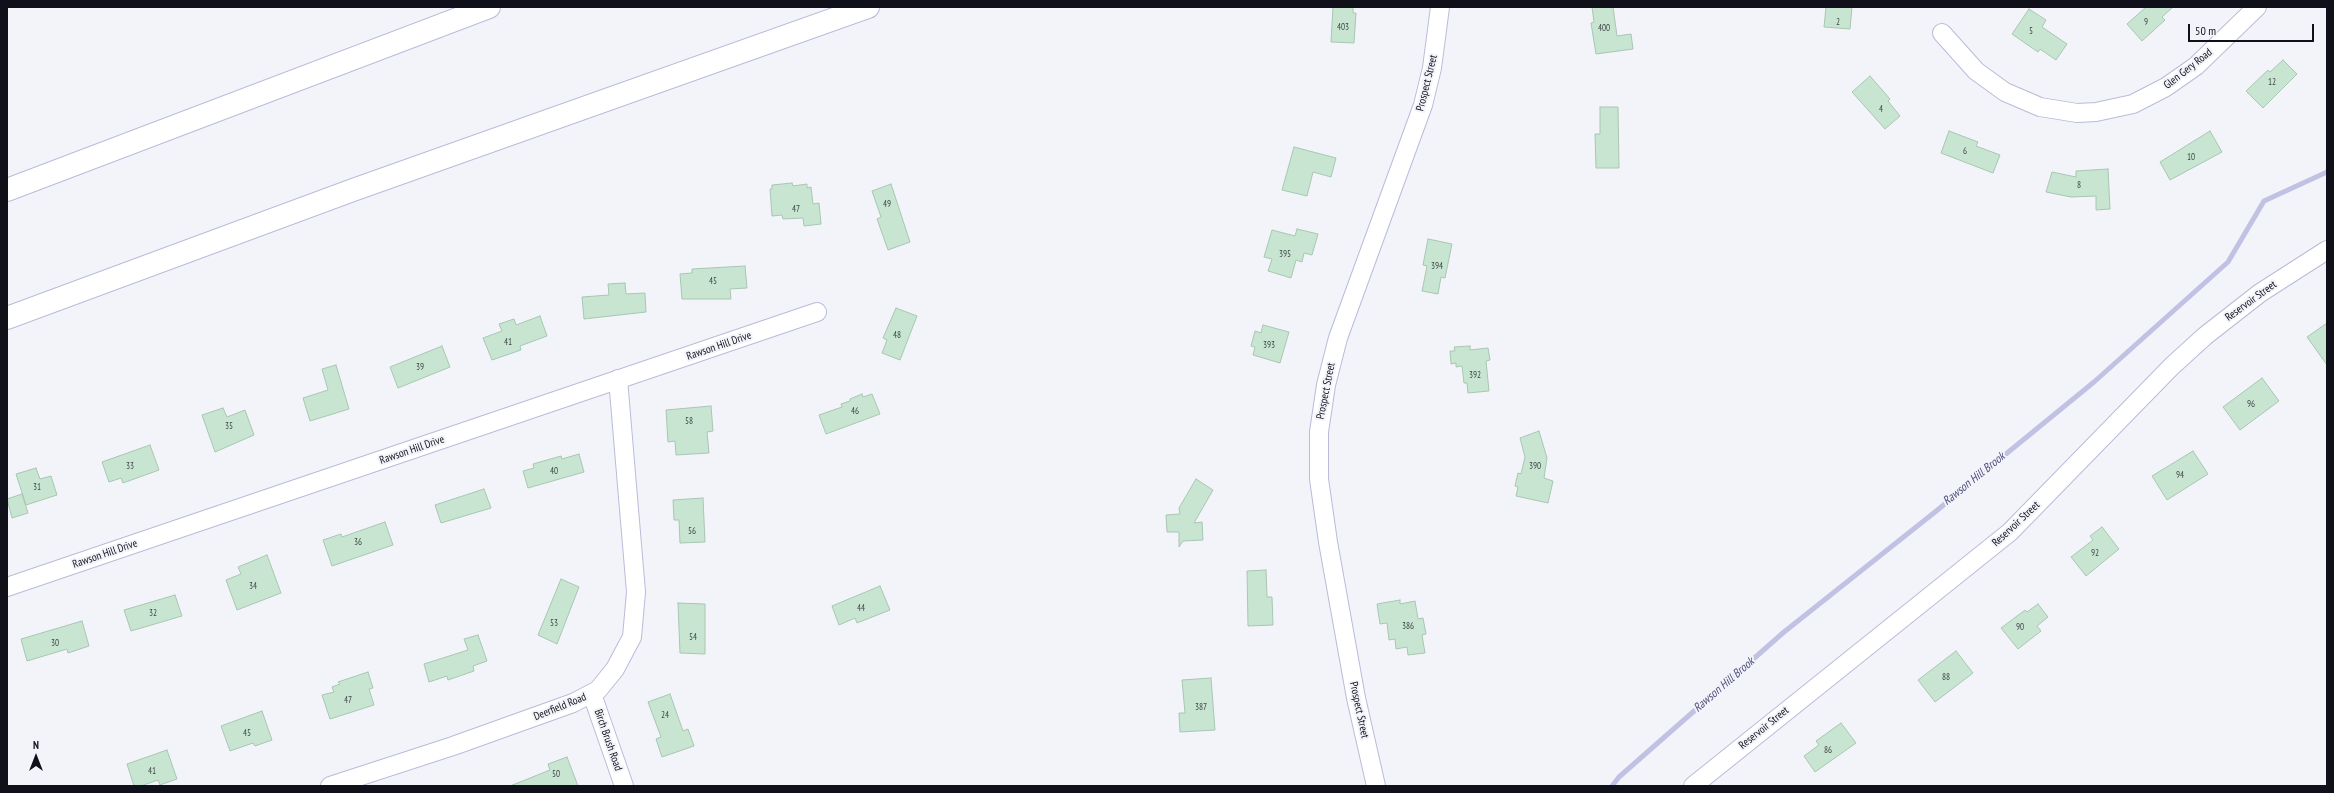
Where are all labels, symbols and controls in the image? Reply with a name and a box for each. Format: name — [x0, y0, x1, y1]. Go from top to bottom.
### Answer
scale bar — [2190, 16, 2316, 42]
house number: 2 — [1836, 17, 1840, 27]
house number: 9 — [2144, 17, 2148, 27]
house number: 403 — [1337, 22, 1349, 32]
house number: 400 — [1598, 23, 1610, 33]
text: 50 m — [2195, 23, 2216, 38]
house number: 5 — [2029, 26, 2033, 36]
street label: Glen Gery Road — [2161, 46, 2215, 92]
street label: Prospect Street — [1414, 54, 1440, 112]
house number: 12 — [2268, 77, 2276, 87]
house number: 4 — [1879, 104, 1883, 114]
house number: 6 — [1963, 146, 1967, 156]
house number: 10 — [2187, 152, 2195, 162]
house number: 8 — [2077, 180, 2081, 190]
house number: 49 — [883, 199, 891, 209]
house number: 47 — [792, 204, 800, 214]
house number: 395 — [1279, 249, 1291, 259]
house number: 394 — [1431, 261, 1443, 271]
house number: 45 — [709, 276, 717, 286]
street label: Reservoir Street — [2223, 278, 2279, 324]
street label: Rawson Hill Drive — [685, 329, 753, 363]
house number: 48 — [893, 330, 901, 340]
house number: 41 — [504, 337, 512, 347]
house number: 393 — [1263, 340, 1275, 350]
house number: 39 — [416, 362, 424, 372]
street label: Prospect Street — [1314, 362, 1338, 420]
house number: 392 — [1469, 370, 1481, 380]
house number: 96 — [2247, 399, 2255, 409]
house number: 46 — [851, 406, 859, 416]
house number: 58 — [685, 416, 693, 426]
house number: 35 — [225, 421, 233, 431]
street label: Rawson Hill Drive — [378, 433, 446, 467]
water label: Rawson Hill Brook — [1940, 450, 2008, 508]
house number: 33 — [126, 461, 134, 471]
house number: 390 — [1529, 461, 1541, 471]
house number: 40 — [550, 466, 558, 476]
house number: 94 — [2176, 470, 2184, 480]
house number: 31 — [33, 482, 41, 492]
street label: Reservoir Street — [1989, 499, 2043, 549]
house number: 56 — [688, 526, 696, 536]
street label: Rawson Hill Drive — [71, 537, 139, 571]
house number: 36 — [354, 537, 362, 547]
house number: 92 — [2091, 548, 2099, 558]
house number: 34 — [249, 581, 257, 591]
house number: 44 — [857, 603, 865, 613]
house number: 32 — [149, 608, 157, 618]
house number: 53 — [550, 618, 558, 628]
house number: 386 — [1402, 621, 1414, 631]
house number: 90 — [2016, 622, 2024, 632]
house number: 54 — [689, 632, 697, 642]
house number: 30 — [51, 638, 59, 648]
water label: Rawson Hill Brook — [1691, 655, 1757, 715]
house number: 88 — [1942, 672, 1950, 682]
street label: Prospect Street — [1347, 681, 1371, 739]
street label: Deerfield Road — [532, 690, 588, 724]
house number: 47 — [344, 695, 352, 705]
house number: 387 — [1195, 702, 1207, 712]
street label: Reservoir Street — [1736, 704, 1792, 752]
street label: Birch Brush Road — [591, 707, 625, 773]
house number: 24 — [661, 710, 669, 720]
house number: 45 — [243, 728, 251, 738]
north arrow — [16, 737, 56, 777]
text: N — [33, 738, 39, 752]
house number: 86 — [1824, 745, 1832, 755]
house number: 41 — [148, 766, 156, 776]
house number: 50 — [552, 769, 560, 779]

